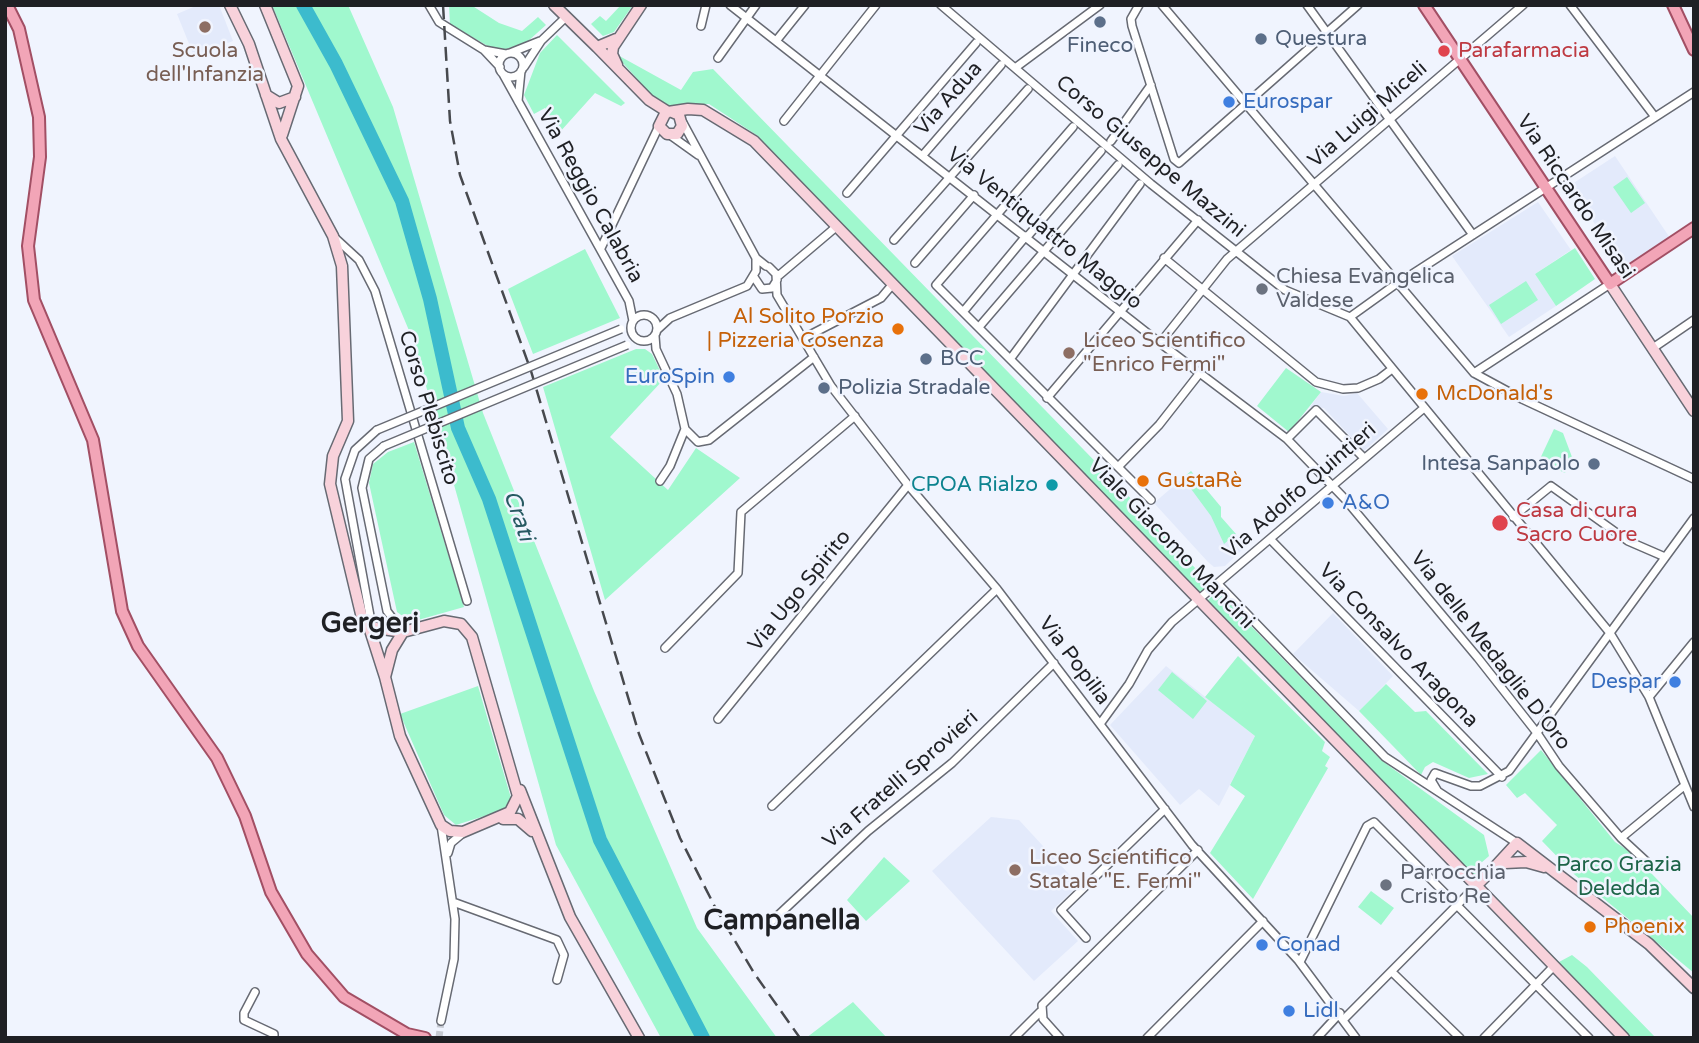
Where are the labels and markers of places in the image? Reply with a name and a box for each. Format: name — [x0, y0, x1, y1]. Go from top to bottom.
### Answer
marker: Fineco — [1092, 14, 1108, 30]
marker: Scuola dell'Infanzia — [197, 19, 213, 35]
place label: Questura — [1275, 26, 1367, 52]
marker: Questura — [1253, 31, 1269, 47]
place label: Fineco — [1067, 33, 1133, 59]
place label: Scuola dell'Infanzia — [146, 38, 264, 88]
place label: Parafarmacia — [1458, 38, 1590, 64]
marker: Parafarmacia — [1436, 43, 1452, 59]
place label: Eurospar — [1243, 89, 1333, 115]
marker: Eurospar — [1221, 94, 1237, 110]
place label: Chiesa Evangelica Valdese — [1276, 264, 1455, 314]
marker: Chiesa Evangelica Valdese — [1254, 281, 1270, 297]
place label: Al Solito Porzio | Pizzeria Cosenza — [707, 304, 884, 354]
marker: Al Solito Porzio | Pizzeria Cosenza — [890, 321, 906, 337]
place label: Liceo Scientifico "Enrico Fermi" — [1083, 328, 1246, 378]
marker: Liceo Scientifico "Enrico Fermi" — [1061, 345, 1077, 361]
place label: BCC — [940, 346, 983, 372]
marker: BCC — [918, 351, 934, 367]
place label: EuroSpin — [625, 364, 715, 390]
marker: EuroSpin — [721, 369, 737, 385]
place label: Polizia Stradale — [838, 375, 991, 401]
marker: Polizia Stradale — [816, 380, 832, 396]
place label: McDonald's — [1436, 381, 1553, 407]
marker: McDonald's — [1414, 386, 1430, 402]
place label: Intesa Sanpaolo — [1421, 451, 1580, 477]
marker: Intesa Sanpaolo — [1586, 456, 1602, 472]
place label: GustaRè — [1157, 468, 1242, 494]
place label: CPOA Rialzo — [911, 472, 1038, 498]
marker: GustaRè — [1135, 473, 1151, 489]
marker: CPOA Rialzo — [1044, 477, 1060, 493]
place label: A&O — [1342, 490, 1390, 516]
marker: A&O — [1320, 495, 1336, 511]
place label: Casa di cura Sacro Cuore — [1516, 498, 1638, 548]
marker: Casa di cura Sacro Cuore — [1490, 513, 1510, 533]
place label: Despar — [1591, 669, 1661, 695]
marker: Despar — [1667, 674, 1683, 690]
place label: Liceo Scientifico Statale "E. Fermi" — [1029, 845, 1201, 895]
place label: Parrocchia Cristo Re — [1400, 860, 1506, 910]
marker: Liceo Scientifico Statale "E. Fermi" — [1007, 862, 1023, 878]
marker: Parrocchia Cristo Re — [1378, 877, 1394, 893]
place label: Phoenix — [1604, 914, 1685, 940]
marker: Phoenix — [1582, 919, 1598, 935]
place label: Conad — [1276, 932, 1341, 958]
marker: Conad — [1254, 937, 1270, 953]
place label: Lidl — [1303, 998, 1339, 1024]
marker: Lidl — [1281, 1003, 1297, 1019]

